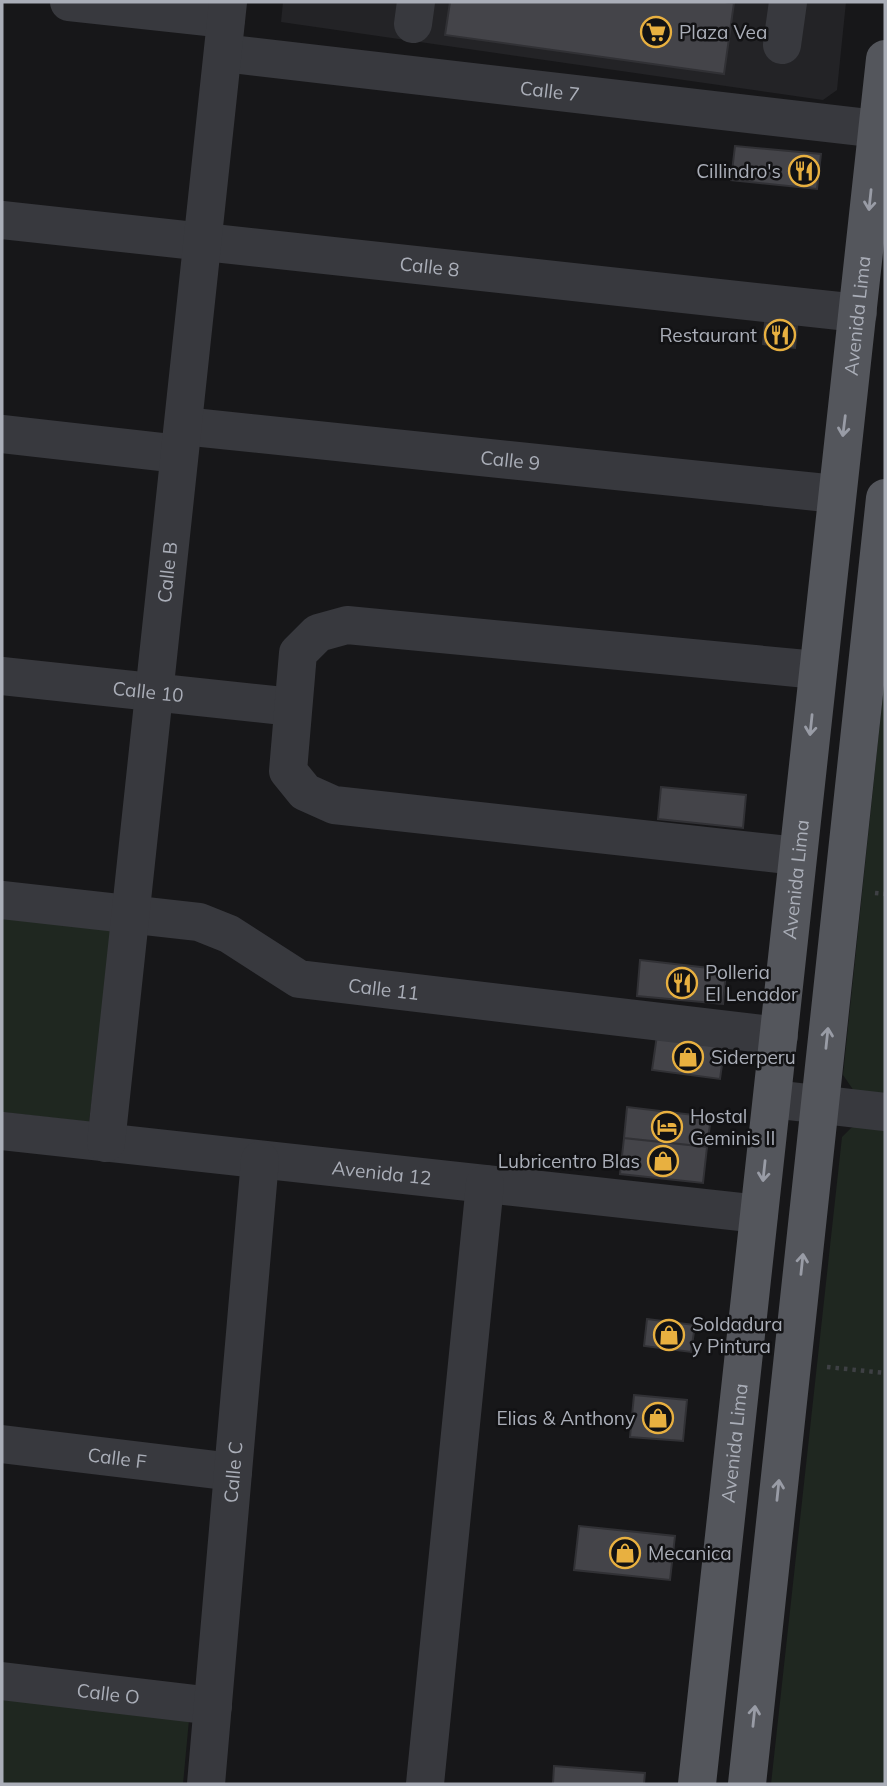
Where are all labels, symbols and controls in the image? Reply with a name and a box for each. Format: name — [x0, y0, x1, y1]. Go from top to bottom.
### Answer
supermarket icon: Plaza Vea — [639, 15, 673, 49]
place label: Plaza Vea — [679, 20, 767, 44]
street label: Calle 7 — [519, 76, 581, 106]
restaurant icon: Cillindro's — [787, 154, 821, 188]
place label: Cillindro's — [696, 159, 781, 183]
one-way arrow — [864, 188, 877, 211]
street label: Calle 8 — [398, 251, 461, 282]
street label: Avenida Lima — [839, 255, 875, 377]
restaurant icon: Restaurant — [763, 318, 797, 352]
place label: Restaurant — [659, 323, 757, 347]
one-way arrow — [838, 414, 851, 437]
street label: Calle 9 — [479, 445, 541, 475]
street label: Calle B — [152, 540, 182, 604]
street label: Calle 10 — [111, 676, 185, 707]
one-way arrow — [804, 714, 817, 736]
street label: Avenida Lima — [777, 818, 814, 940]
place label: Polleria El Lenador — [705, 960, 798, 1006]
restaurant icon: Polleria El Lenador — [665, 966, 699, 1000]
street label: Calle 11 — [347, 973, 420, 1005]
one-way arrow — [820, 1027, 833, 1050]
shop icon: Siderperu — [671, 1040, 705, 1074]
place label: Siderperu — [711, 1045, 796, 1069]
place label: Hostal Geminis II — [690, 1104, 775, 1150]
hotel icon: Hostal Geminis II — [650, 1110, 684, 1144]
shop icon: Lubricentro Blas — [646, 1144, 680, 1178]
place label: Lubricentro Blas — [498, 1149, 640, 1173]
street label: Avenida 12 — [331, 1155, 433, 1190]
one-way arrow — [757, 1159, 770, 1182]
one-way arrow — [796, 1253, 809, 1276]
place label: Soldadura y Pintura — [692, 1312, 783, 1358]
shop icon: Soldadura y Pintura — [652, 1318, 686, 1352]
street label: Avenida Lima — [716, 1382, 753, 1504]
shop icon: Elias & Anthony — [641, 1401, 675, 1435]
place label: Elias & Anthony — [496, 1406, 635, 1430]
street label: Calle C — [218, 1441, 248, 1504]
street label: Calle F — [86, 1442, 148, 1473]
one-way arrow — [772, 1479, 785, 1502]
shop icon: Mecanica — [608, 1536, 642, 1570]
place label: Mecanica — [648, 1541, 732, 1565]
street label: Calle O — [75, 1678, 141, 1709]
one-way arrow — [748, 1706, 761, 1728]

